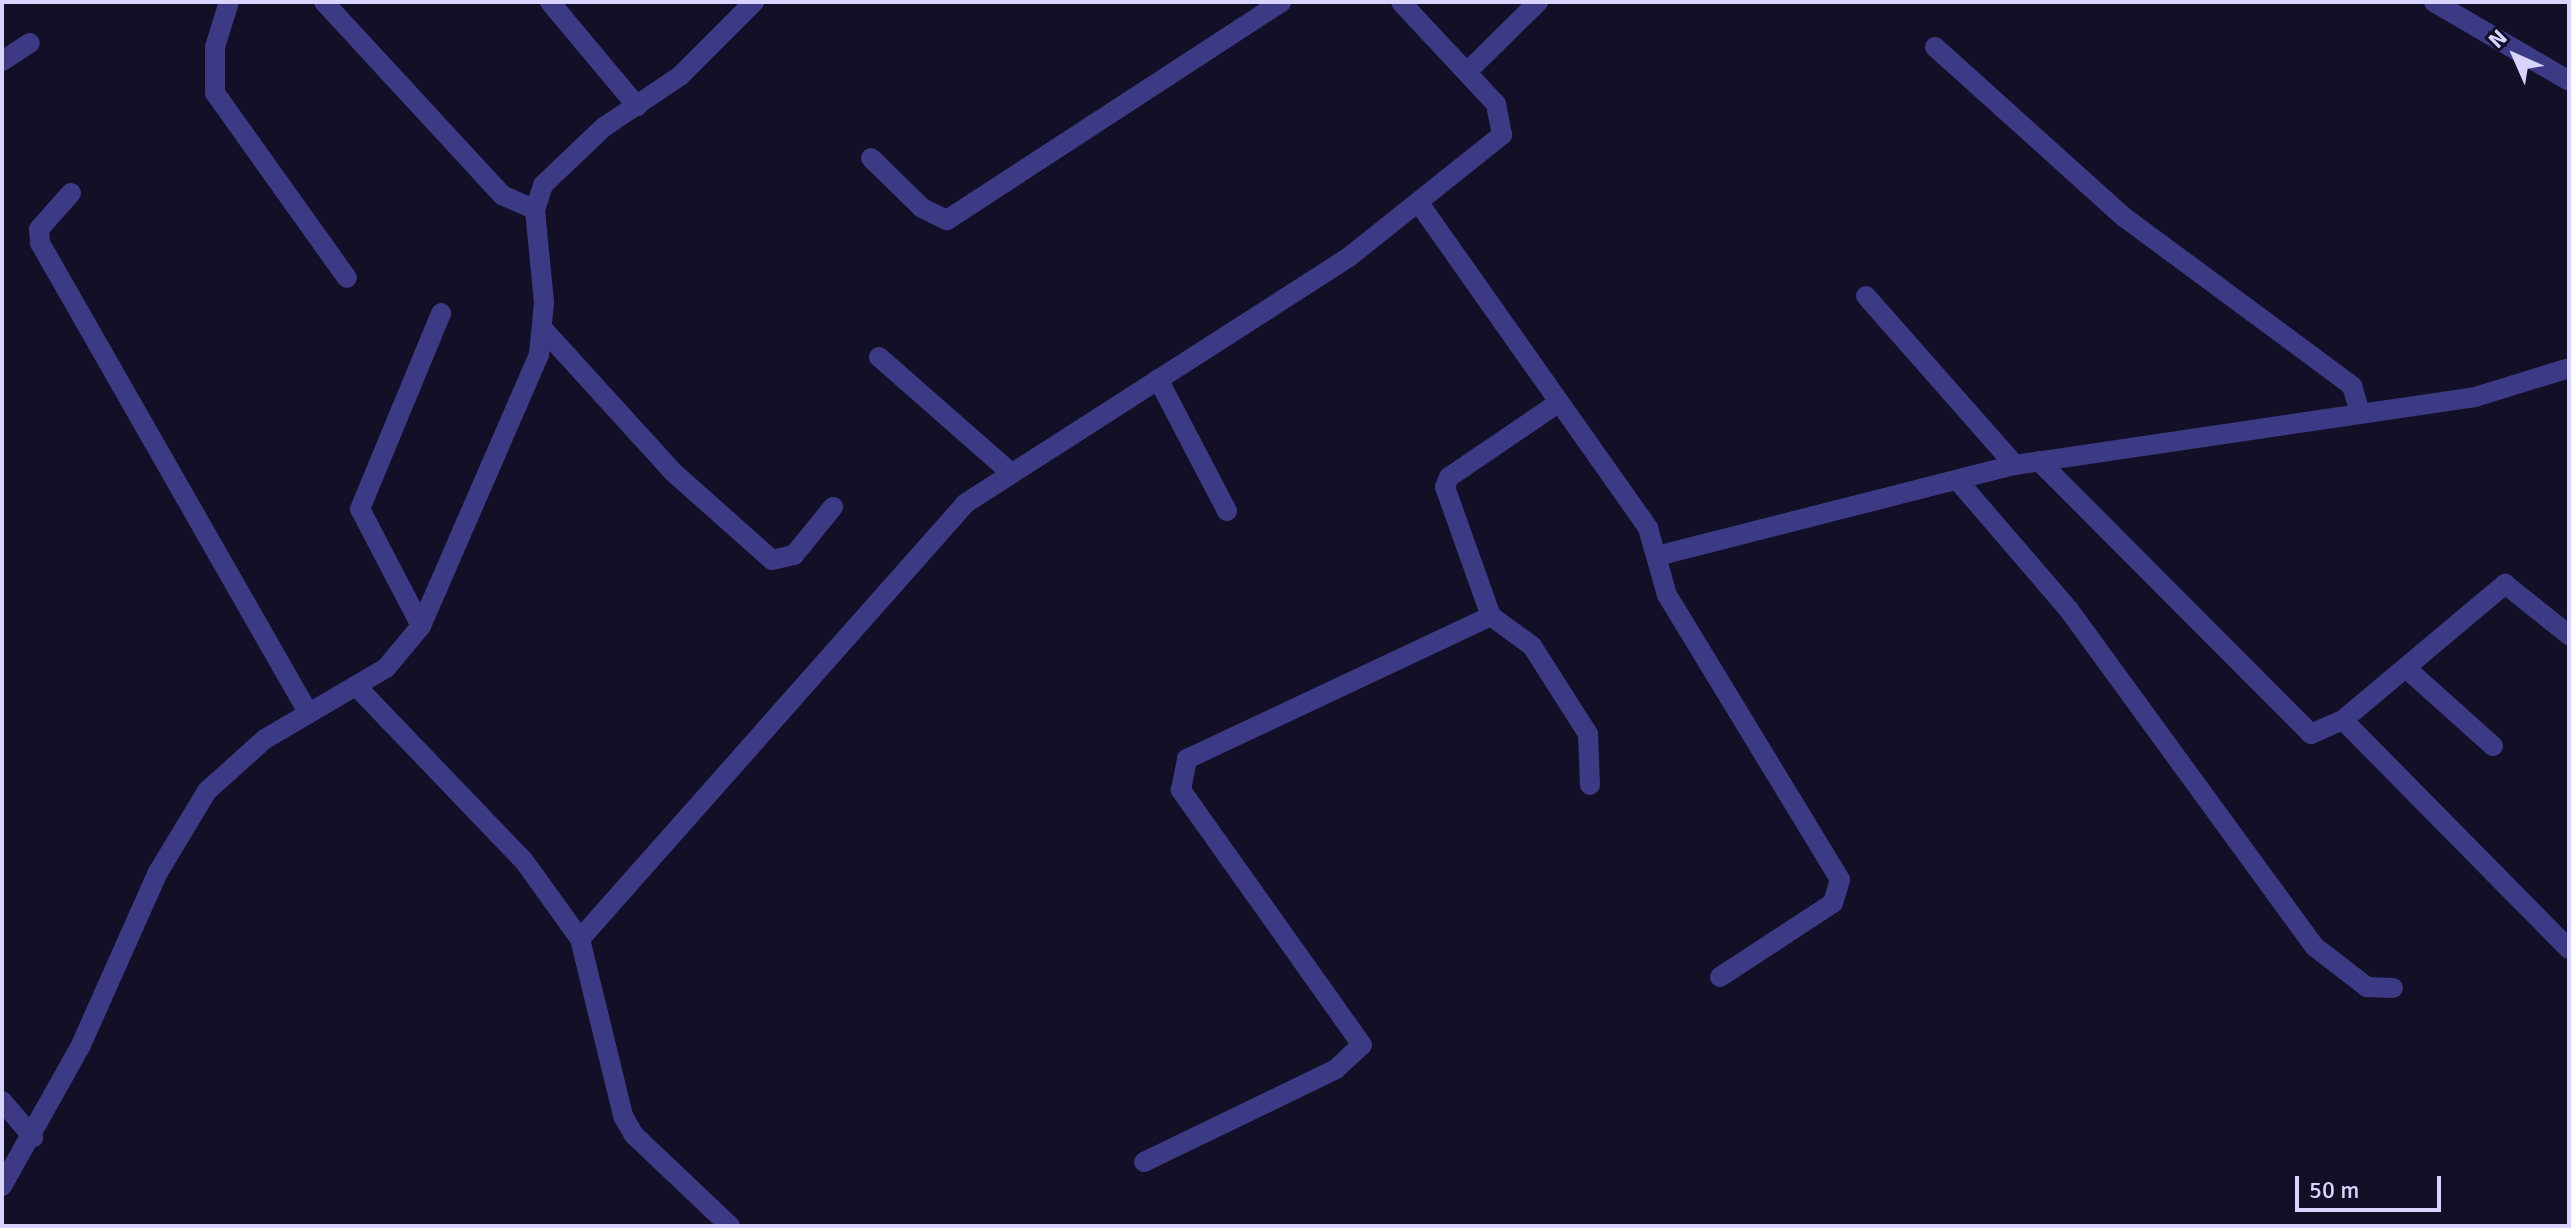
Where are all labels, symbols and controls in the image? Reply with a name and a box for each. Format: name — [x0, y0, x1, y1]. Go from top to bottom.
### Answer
north arrow — [2475, 16, 2555, 96]
text: N — [2483, 24, 2513, 54]
scale bar — [2299, 1160, 2445, 1210]
text: 50 m — [2309, 1175, 2359, 1205]

